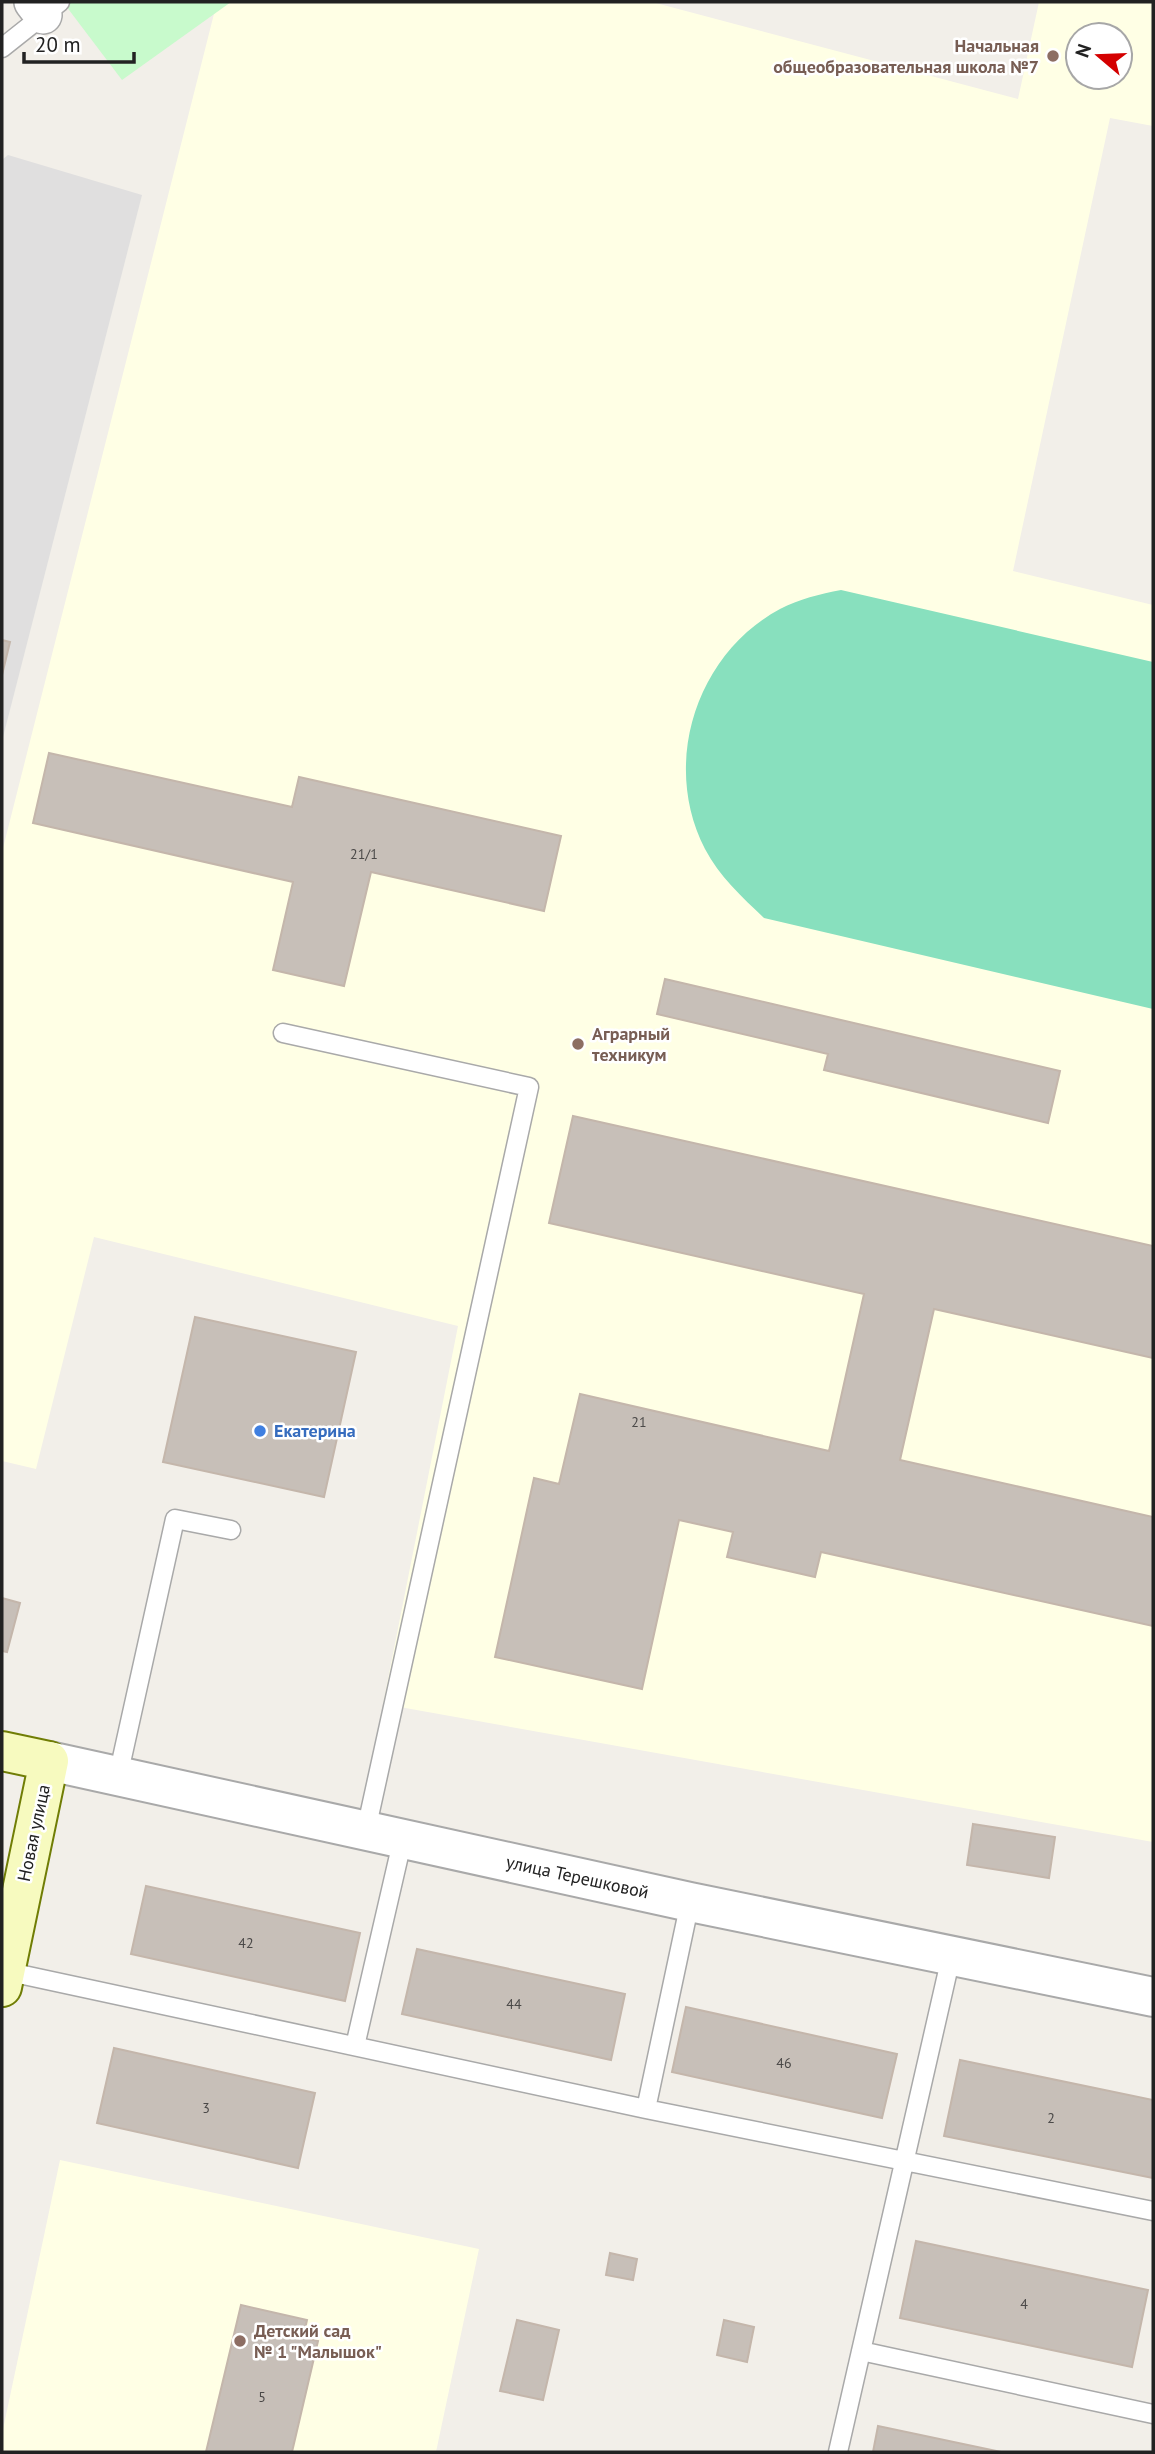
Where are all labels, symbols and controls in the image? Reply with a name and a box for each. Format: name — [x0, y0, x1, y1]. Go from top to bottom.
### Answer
scale bar — [24, 21, 135, 65]
north arrow — [1064, 21, 1134, 91]
text: 20 m — [35, 31, 81, 58]
place label: Начальная общеобразовательная школа №7 — [773, 34, 1039, 78]
text: N — [1070, 41, 1096, 60]
marker: Начальная общеобразовательная школа №7 — [1045, 48, 1061, 64]
house number: 21/1 — [350, 845, 378, 863]
place label: Аграрный техникум — [592, 1022, 670, 1066]
marker: Аграрный техникум — [570, 1036, 586, 1052]
house number: 21 — [631, 1413, 647, 1431]
place label: Екатерина — [274, 1419, 356, 1442]
marker: Екатерина — [252, 1423, 268, 1439]
street label: Новая улица — [12, 1782, 55, 1884]
street label: улица Терешковой — [504, 1850, 651, 1904]
house number: 42 — [238, 1934, 254, 1952]
house number: 44 — [506, 1995, 522, 2013]
house number: 46 — [776, 2054, 792, 2072]
house number: 3 — [202, 2099, 210, 2117]
house number: 2 — [1047, 2109, 1055, 2127]
house number: 4 — [1020, 2295, 1028, 2313]
place label: Детский сад № 1 "Малышок" — [254, 2319, 382, 2363]
marker: Детский сад № 1 "Малышок" — [232, 2333, 248, 2349]
house number: 5 — [258, 2388, 266, 2406]

